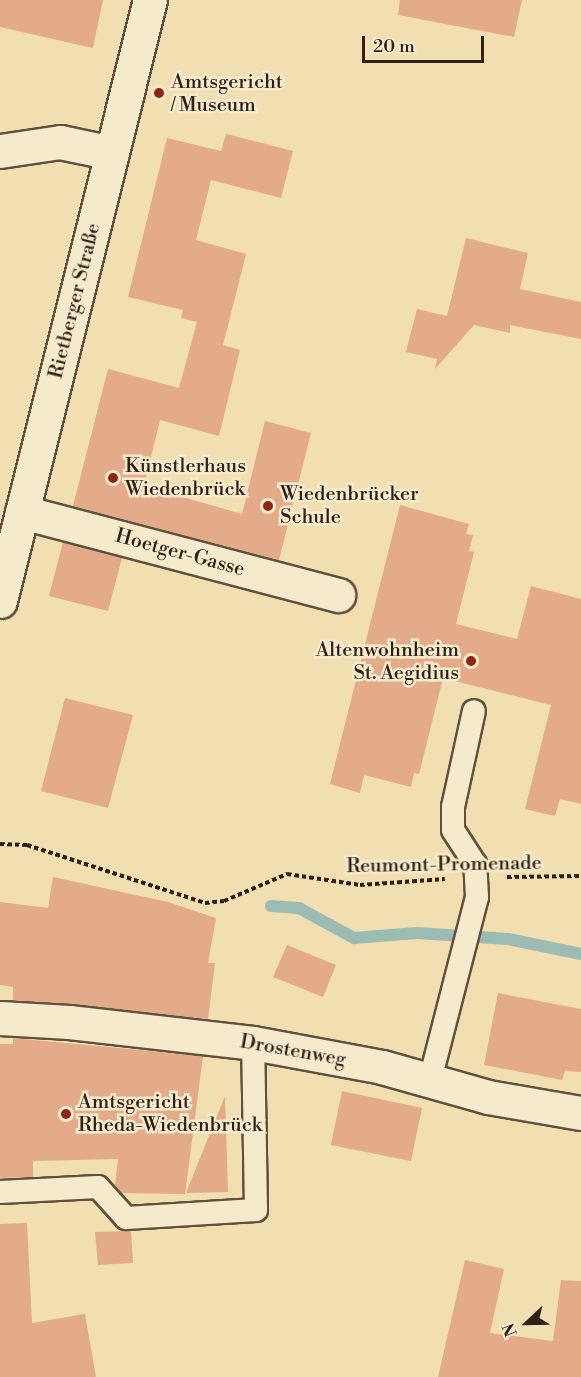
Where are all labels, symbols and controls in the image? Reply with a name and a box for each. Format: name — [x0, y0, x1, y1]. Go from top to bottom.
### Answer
scale bar — [365, 24, 486, 62]
text: 20 m — [373, 35, 415, 58]
place label: Amtsgericht / Museum — [171, 70, 283, 117]
marker: Amtsgericht / Museum — [152, 86, 166, 100]
street label: Rietberger Straße — [44, 221, 106, 381]
place label: Künstlerhaus Wiedenbrück — [125, 454, 246, 501]
marker: Künstlerhaus Wiedenbrück — [106, 471, 120, 485]
place label: Wiedenbrücker Schule — [280, 482, 419, 529]
marker: Wiedenbrücker Schule — [261, 499, 275, 513]
street label: Hoetger-Gasse — [113, 524, 247, 582]
place label: Altenwohnheim St. Aegidius — [316, 638, 459, 685]
marker: Altenwohnheim St. Aegidius — [464, 654, 478, 668]
street label: Reumont-Promenade — [346, 851, 542, 879]
street label: Drostenweg — [238, 1030, 348, 1072]
place label: Amtsgericht Rheda-Wiedenbrück — [78, 1090, 262, 1137]
marker: Amtsgericht Rheda-Wiedenbrück — [59, 1107, 73, 1121]
north arrow — [497, 1293, 557, 1353]
text: N — [499, 1320, 522, 1339]

